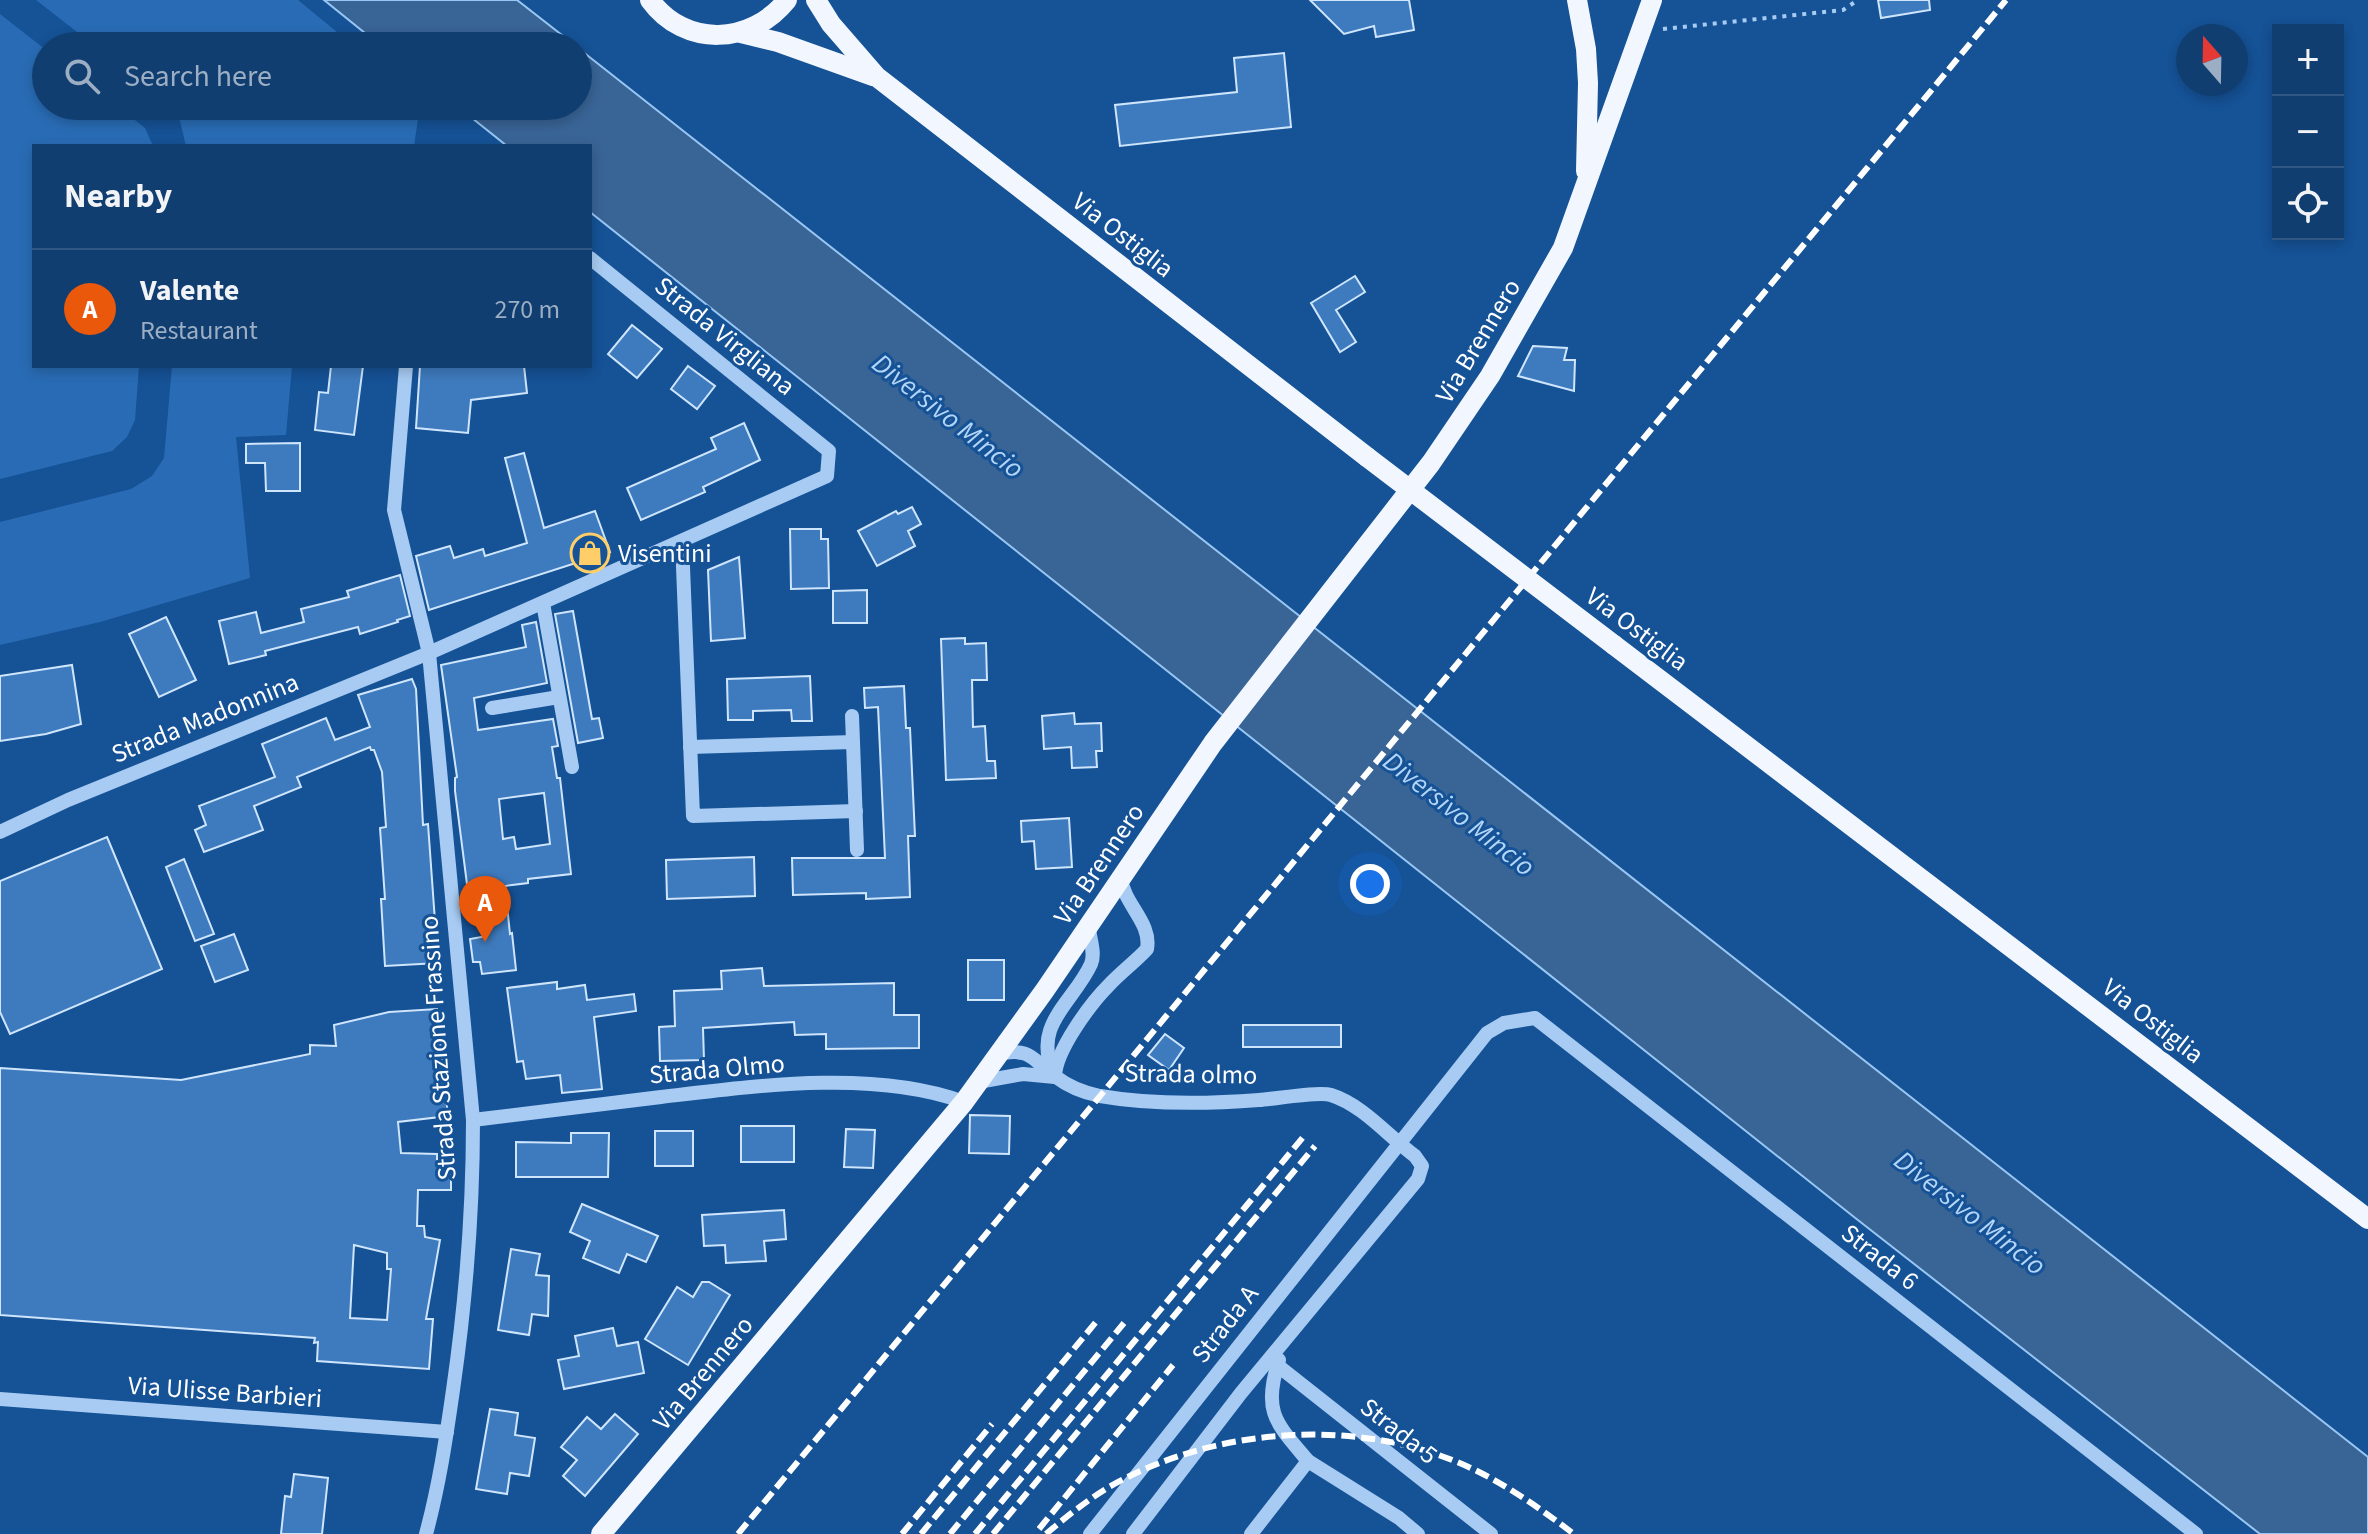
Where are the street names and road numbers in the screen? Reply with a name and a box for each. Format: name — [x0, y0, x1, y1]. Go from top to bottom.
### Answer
street label: Via Ostiglia — [1064, 183, 1182, 287]
street label: Strada Virgliana — [647, 268, 803, 404]
street label: Via Brennero — [1426, 272, 1530, 410]
street label: Via Ostiglia — [1578, 578, 1696, 680]
street label: Strada Madonnina — [106, 664, 304, 772]
street label: Via Brennero — [1045, 796, 1153, 932]
street label: Strada Stazione Frassino — [410, 914, 466, 1182]
street label: Via Ostiglia — [2094, 969, 2212, 1073]
street label: Strada Olmo — [648, 1045, 786, 1093]
street label: Strada olmo — [1124, 1054, 1258, 1094]
street label: Strada 6 — [1833, 1215, 1927, 1299]
street label: Strada A — [1183, 1276, 1268, 1371]
street label: Via Brennero — [644, 1308, 762, 1438]
street label: Via Ulisse Barbieri — [127, 1367, 323, 1417]
street label: Strada 5 — [1352, 1389, 1446, 1473]

